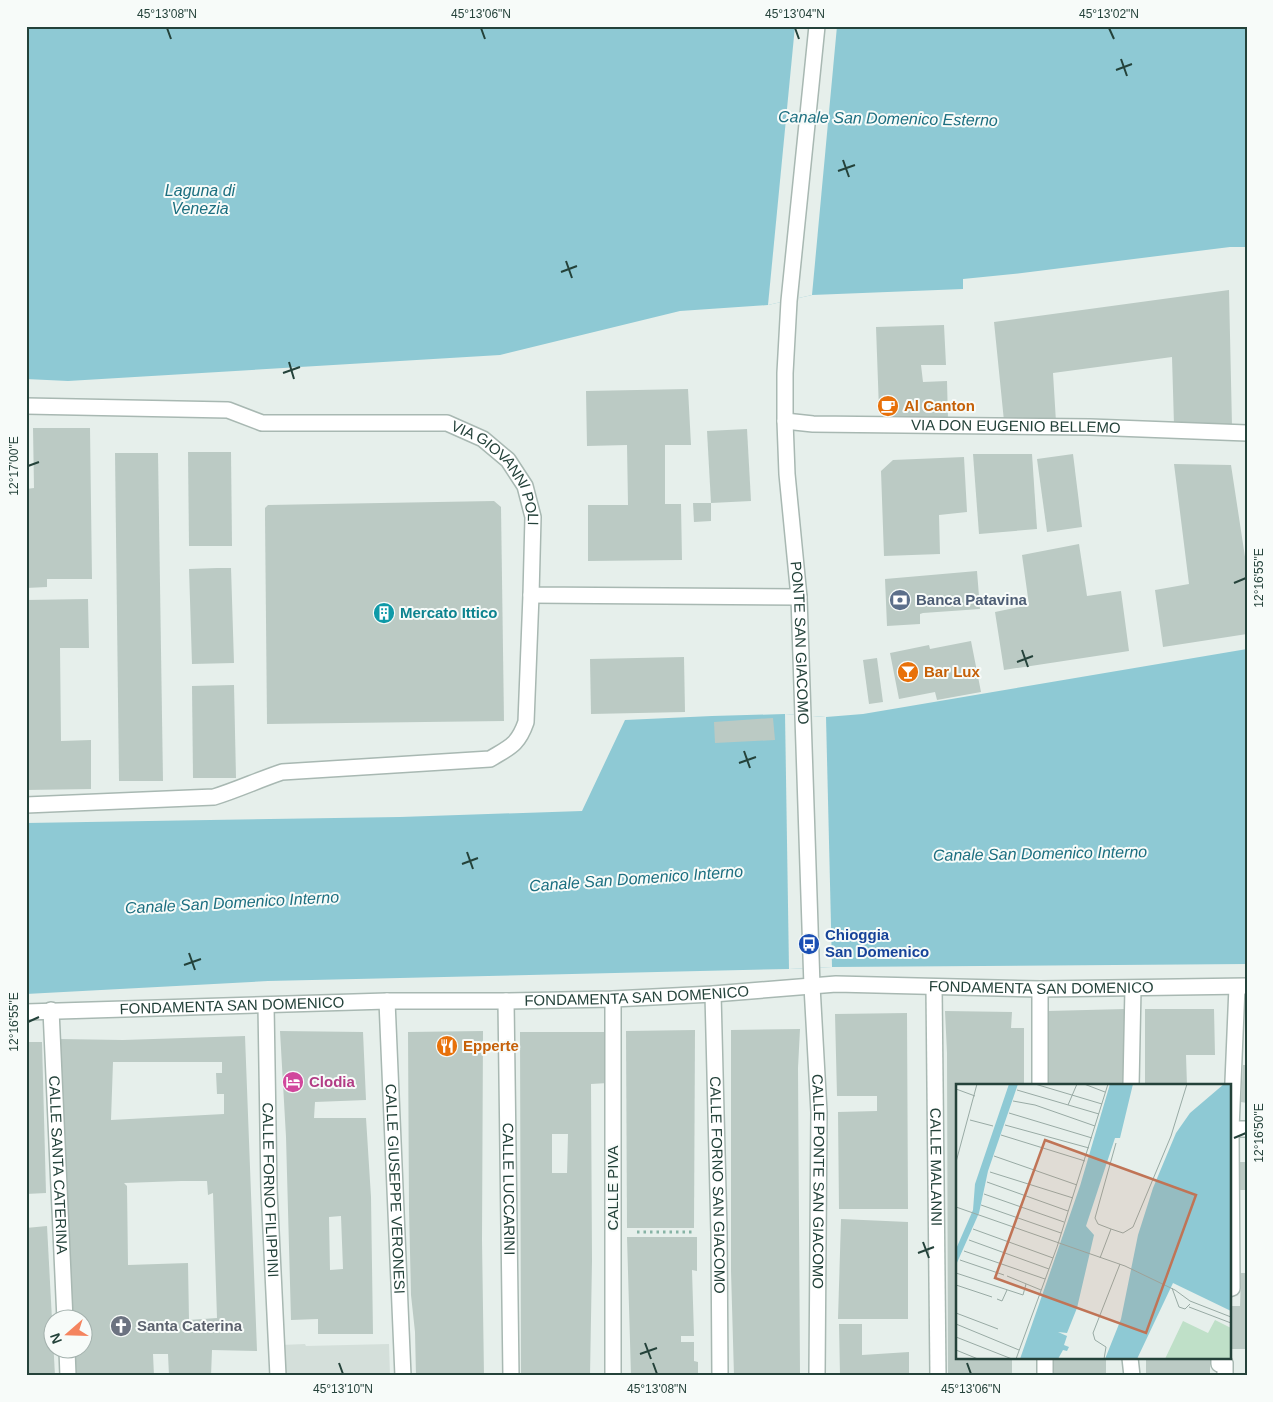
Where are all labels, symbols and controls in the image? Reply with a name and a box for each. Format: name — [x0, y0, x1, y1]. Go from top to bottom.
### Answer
text: 45°13'08"N — [137, 7, 197, 21]
text: 45°13'06"N — [451, 7, 511, 21]
text: 45°13'04"N — [765, 7, 825, 21]
text: 45°13'02"N — [1079, 7, 1139, 21]
water label: Canale San Domenico Esterno — [778, 108, 998, 129]
water label: Laguna di Venezia — [165, 182, 236, 217]
cafe icon: Al Canton — [876, 394, 900, 418]
place label: Al Canton — [904, 397, 975, 414]
street label: VIA DON EUGENIO BELLEMO — [911, 416, 1121, 436]
street label: VIA GIOVANNI POLI — [449, 417, 542, 526]
text: 12°17'00"E — [7, 436, 21, 496]
text: 12°16'55"E — [1252, 548, 1266, 608]
street label: PONTE SAN GIACOMO — [788, 560, 812, 725]
bank icon: Banca Patavina — [888, 588, 912, 612]
place label: Banca Patavina — [916, 591, 1028, 608]
building icon: Mercato Ittico — [372, 601, 396, 625]
place label: Mercato Ittico — [400, 604, 498, 621]
bar icon: Bar Lux — [896, 660, 920, 684]
place label: Bar Lux — [924, 663, 981, 680]
water label: Canale San Domenico Interno — [933, 843, 1147, 864]
water label: Canale San Domenico Interno — [529, 863, 744, 894]
water label: Canale San Domenico Interno — [125, 888, 340, 917]
place label: Chioggia San Domenico — [825, 926, 929, 960]
bus stop icon: Chioggia San Domenico — [797, 932, 821, 956]
street label: FONDAMENTA SAN DOMENICO — [929, 977, 1154, 997]
street label: FONDAMENTA SAN DOMENICO — [524, 982, 750, 1009]
text: 12°16'55"E — [7, 992, 21, 1052]
street label: FONDAMENTA SAN DOMENICO — [119, 993, 345, 1017]
restaurant icon: Epperte — [435, 1034, 459, 1058]
place label: Epperte — [463, 1037, 519, 1054]
hotel icon: Clodia — [281, 1070, 305, 1094]
place label: Clodia — [309, 1073, 355, 1090]
street label: CALLE PONTE SAN GIACOMO — [809, 1073, 828, 1289]
street label: CALLE SANTA CATERINA — [46, 1075, 71, 1255]
street label: CALLE FORNO SAN GIACOMO — [707, 1076, 728, 1294]
street label: CALLE GIUSEPPE VERONESI — [383, 1083, 408, 1294]
inset map — [956, 1084, 1230, 1360]
street label: CALLE FORNO FILIPPINI — [260, 1102, 282, 1278]
text: 12°16'50"E — [1252, 1103, 1266, 1163]
street label: CALLE MALANNI — [927, 1108, 945, 1226]
street label: CALLE LUCCARINI — [500, 1123, 518, 1255]
street label: CALLE PIVA — [604, 1146, 621, 1230]
north arrow — [42, 1310, 92, 1360]
church icon: Santa Caterina — [109, 1314, 133, 1338]
place label: Santa Caterina — [137, 1317, 243, 1334]
text: N — [47, 1331, 65, 1346]
text: 45°13'10"N — [313, 1382, 373, 1396]
text: 45°13'08"N — [627, 1382, 687, 1396]
text: 45°13'06"N — [941, 1382, 1001, 1396]

